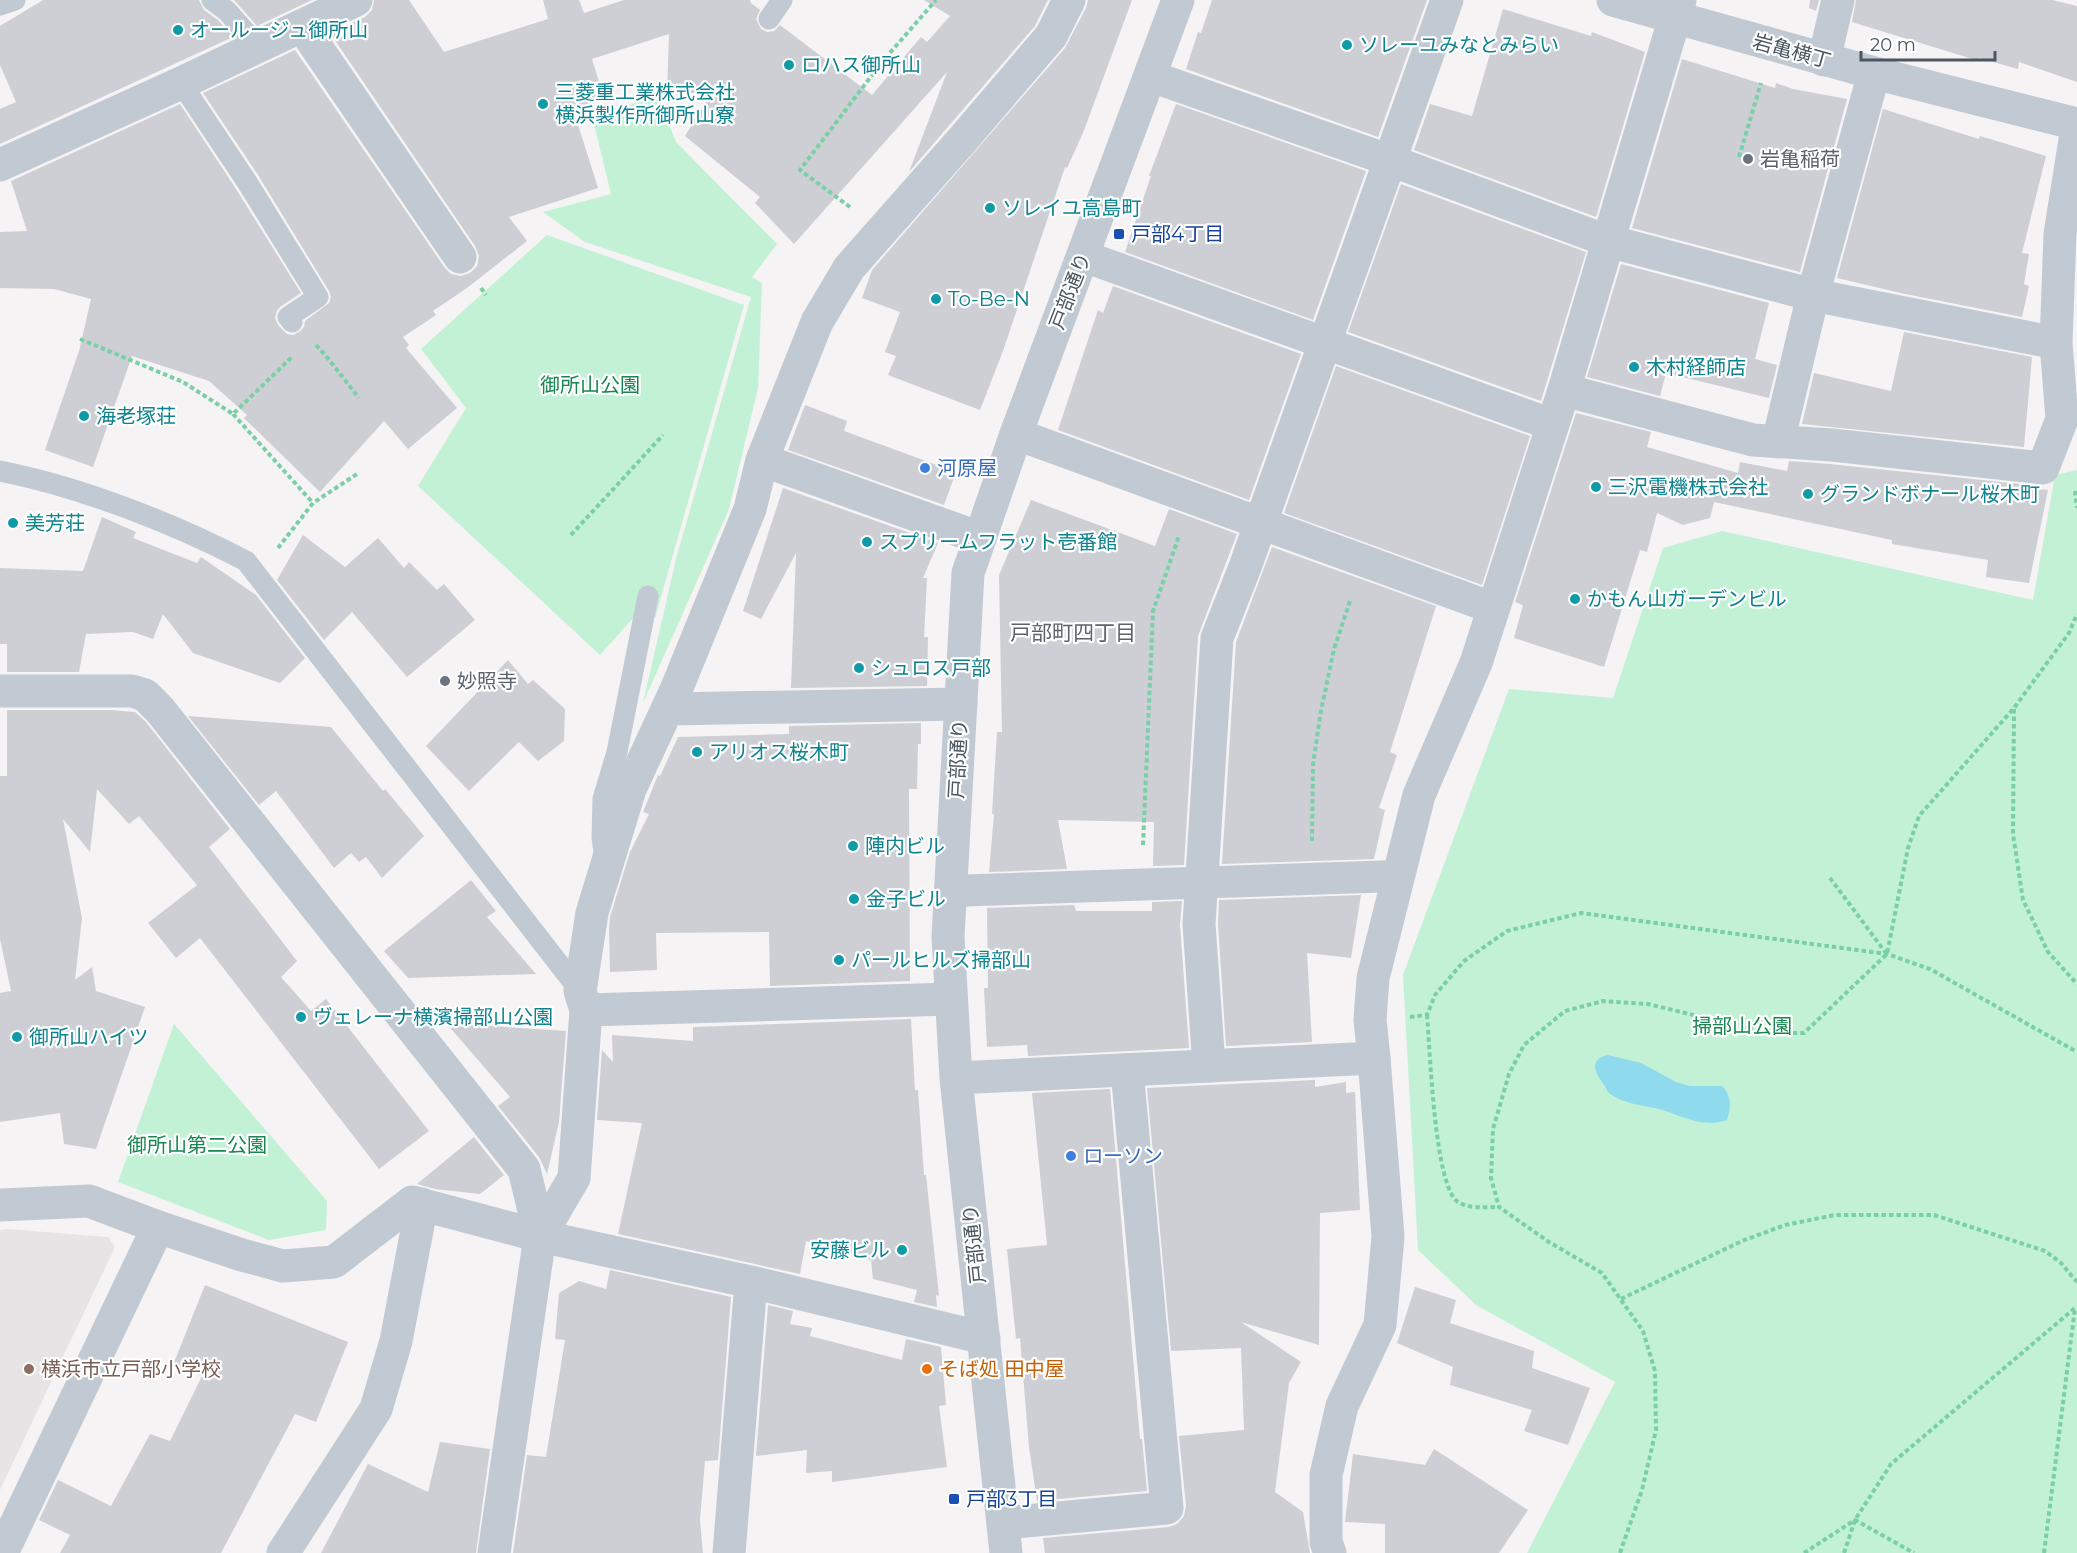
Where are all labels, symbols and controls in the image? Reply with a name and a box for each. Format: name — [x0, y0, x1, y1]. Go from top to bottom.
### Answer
place label: オールージュ御所山 — [190, 18, 368, 42]
marker: オールージュ御所山 — [171, 23, 185, 37]
scale bar — [1861, 24, 1994, 62]
street label: 岩亀横丁 — [1750, 29, 1834, 73]
place label: ソレーユみなとみらい — [1359, 33, 1559, 57]
text: 20 m — [1870, 34, 1916, 56]
marker: ソレーユみなとみらい — [1340, 38, 1354, 52]
place label: ロハス御所山 — [801, 53, 921, 77]
marker: ロハス御所山 — [782, 58, 796, 72]
place label: 三菱重工業株式会社 横浜製作所御所山寮 — [555, 80, 735, 127]
marker: 三菱重工業株式会社 横浜製作所御所山寮 — [536, 97, 550, 111]
place label: 岩亀稲荷 — [1760, 147, 1840, 171]
marker: 岩亀稲荷 — [1741, 152, 1755, 166]
place label: ソレイユ高島町 — [1002, 196, 1142, 220]
marker: ソレイユ高島町 — [983, 201, 997, 215]
place label: 戸部4丁目 — [1131, 222, 1224, 246]
marker: 戸部4丁目 — [1112, 227, 1126, 241]
street label: 戸部通り — [1044, 249, 1096, 333]
place label: To-Be-N — [948, 287, 1030, 311]
marker: To-Be-N — [929, 292, 943, 306]
place label: 木村経師店 — [1646, 355, 1746, 379]
marker: 木村経師店 — [1627, 360, 1641, 374]
park label: 御所山公園 — [540, 373, 640, 397]
place label: 海老塚荘 — [96, 404, 176, 428]
marker: 海老塚荘 — [77, 409, 91, 423]
place label: 河原屋 — [937, 456, 997, 480]
marker: 河原屋 — [918, 461, 932, 475]
place label: 三沢電機株式会社 — [1608, 475, 1768, 499]
marker: 三沢電機株式会社 — [1589, 480, 1603, 494]
place label: グランドボナール桜木町 — [1820, 482, 2040, 506]
marker: グランドボナール桜木町 — [1801, 487, 1815, 501]
place label: 美芳荘 — [25, 511, 85, 535]
marker: 美芳荘 — [6, 516, 20, 530]
place label: スプリームフラット壱番館 — [879, 530, 1117, 554]
marker: スプリームフラット壱番館 — [860, 535, 874, 549]
place label: かもん山ガーデンビル — [1587, 587, 1787, 611]
marker: かもん山ガーデンビル — [1568, 592, 1582, 606]
district label: 戸部町四丁目 — [1010, 620, 1136, 645]
place label: シュロス戸部 — [871, 656, 991, 680]
marker: シュロス戸部 — [852, 661, 866, 675]
place label: 妙照寺 — [457, 669, 517, 693]
marker: 妙照寺 — [438, 674, 452, 688]
street label: 戸部通り — [944, 718, 972, 800]
place label: アリオス桜木町 — [709, 740, 849, 764]
marker: アリオス桜木町 — [690, 745, 704, 759]
place label: 陣内ビル — [865, 834, 945, 858]
marker: 陣内ビル — [846, 839, 860, 853]
place label: 金子ビル — [866, 887, 946, 911]
marker: 金子ビル — [847, 892, 861, 906]
place label: パールヒルズ掃部山 — [851, 948, 1031, 972]
marker: パールヒルズ掃部山 — [832, 953, 846, 967]
place label: ヴェレーナ横濱掃部山公園 — [313, 1005, 553, 1029]
marker: ヴェレーナ横濱掃部山公園 — [294, 1010, 308, 1024]
park label: 掃部山公園 — [1692, 1014, 1792, 1038]
place label: 御所山ハイツ — [29, 1025, 149, 1049]
marker: 御所山ハイツ — [10, 1030, 24, 1044]
park label: 御所山第二公園 — [127, 1133, 267, 1157]
place label: ローソン — [1083, 1144, 1163, 1168]
marker: ローソン — [1064, 1149, 1078, 1163]
street label: 戸部通り — [958, 1203, 990, 1285]
place label: 安藤ビル — [810, 1238, 890, 1262]
marker: 安藤ビル — [895, 1243, 909, 1257]
place label: 横浜市立戸部小学校 — [41, 1357, 221, 1381]
place label: そば処 田中屋 — [939, 1357, 1064, 1381]
marker: 横浜市立戸部小学校 — [22, 1362, 36, 1376]
marker: そば処 田中屋 — [920, 1362, 934, 1376]
place label: 戸部3丁目 — [966, 1487, 1057, 1511]
marker: 戸部3丁目 — [947, 1492, 961, 1506]

